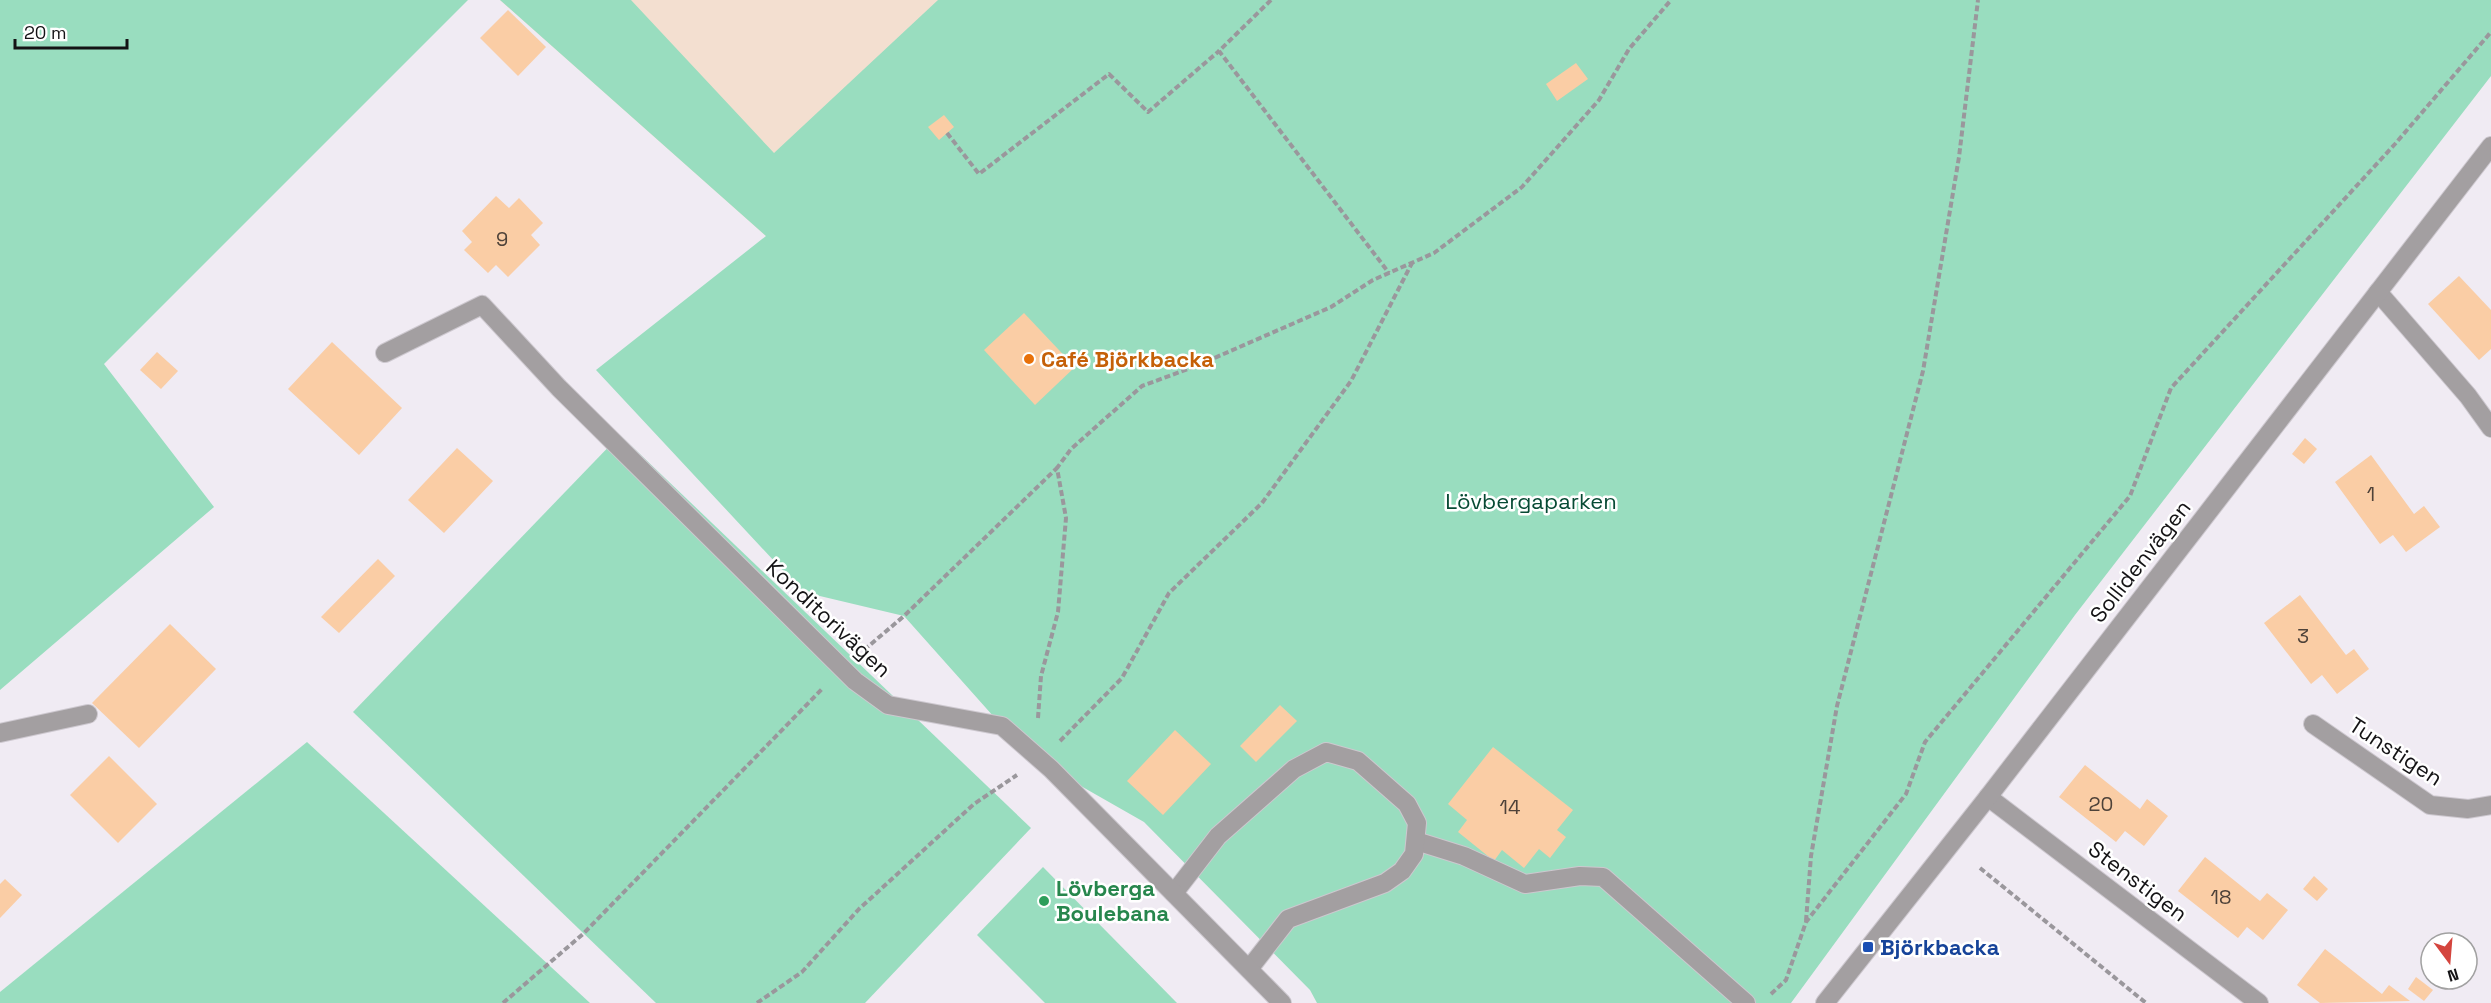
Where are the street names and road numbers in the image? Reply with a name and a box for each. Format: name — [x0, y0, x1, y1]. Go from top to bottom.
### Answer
street label: Sollidenvägen — [2083, 494, 2197, 628]
street label: Konditorivägen — [761, 553, 897, 683]
street label: Tunstigen — [2344, 710, 2448, 792]
street label: Stenstigen — [2083, 835, 2193, 927]

